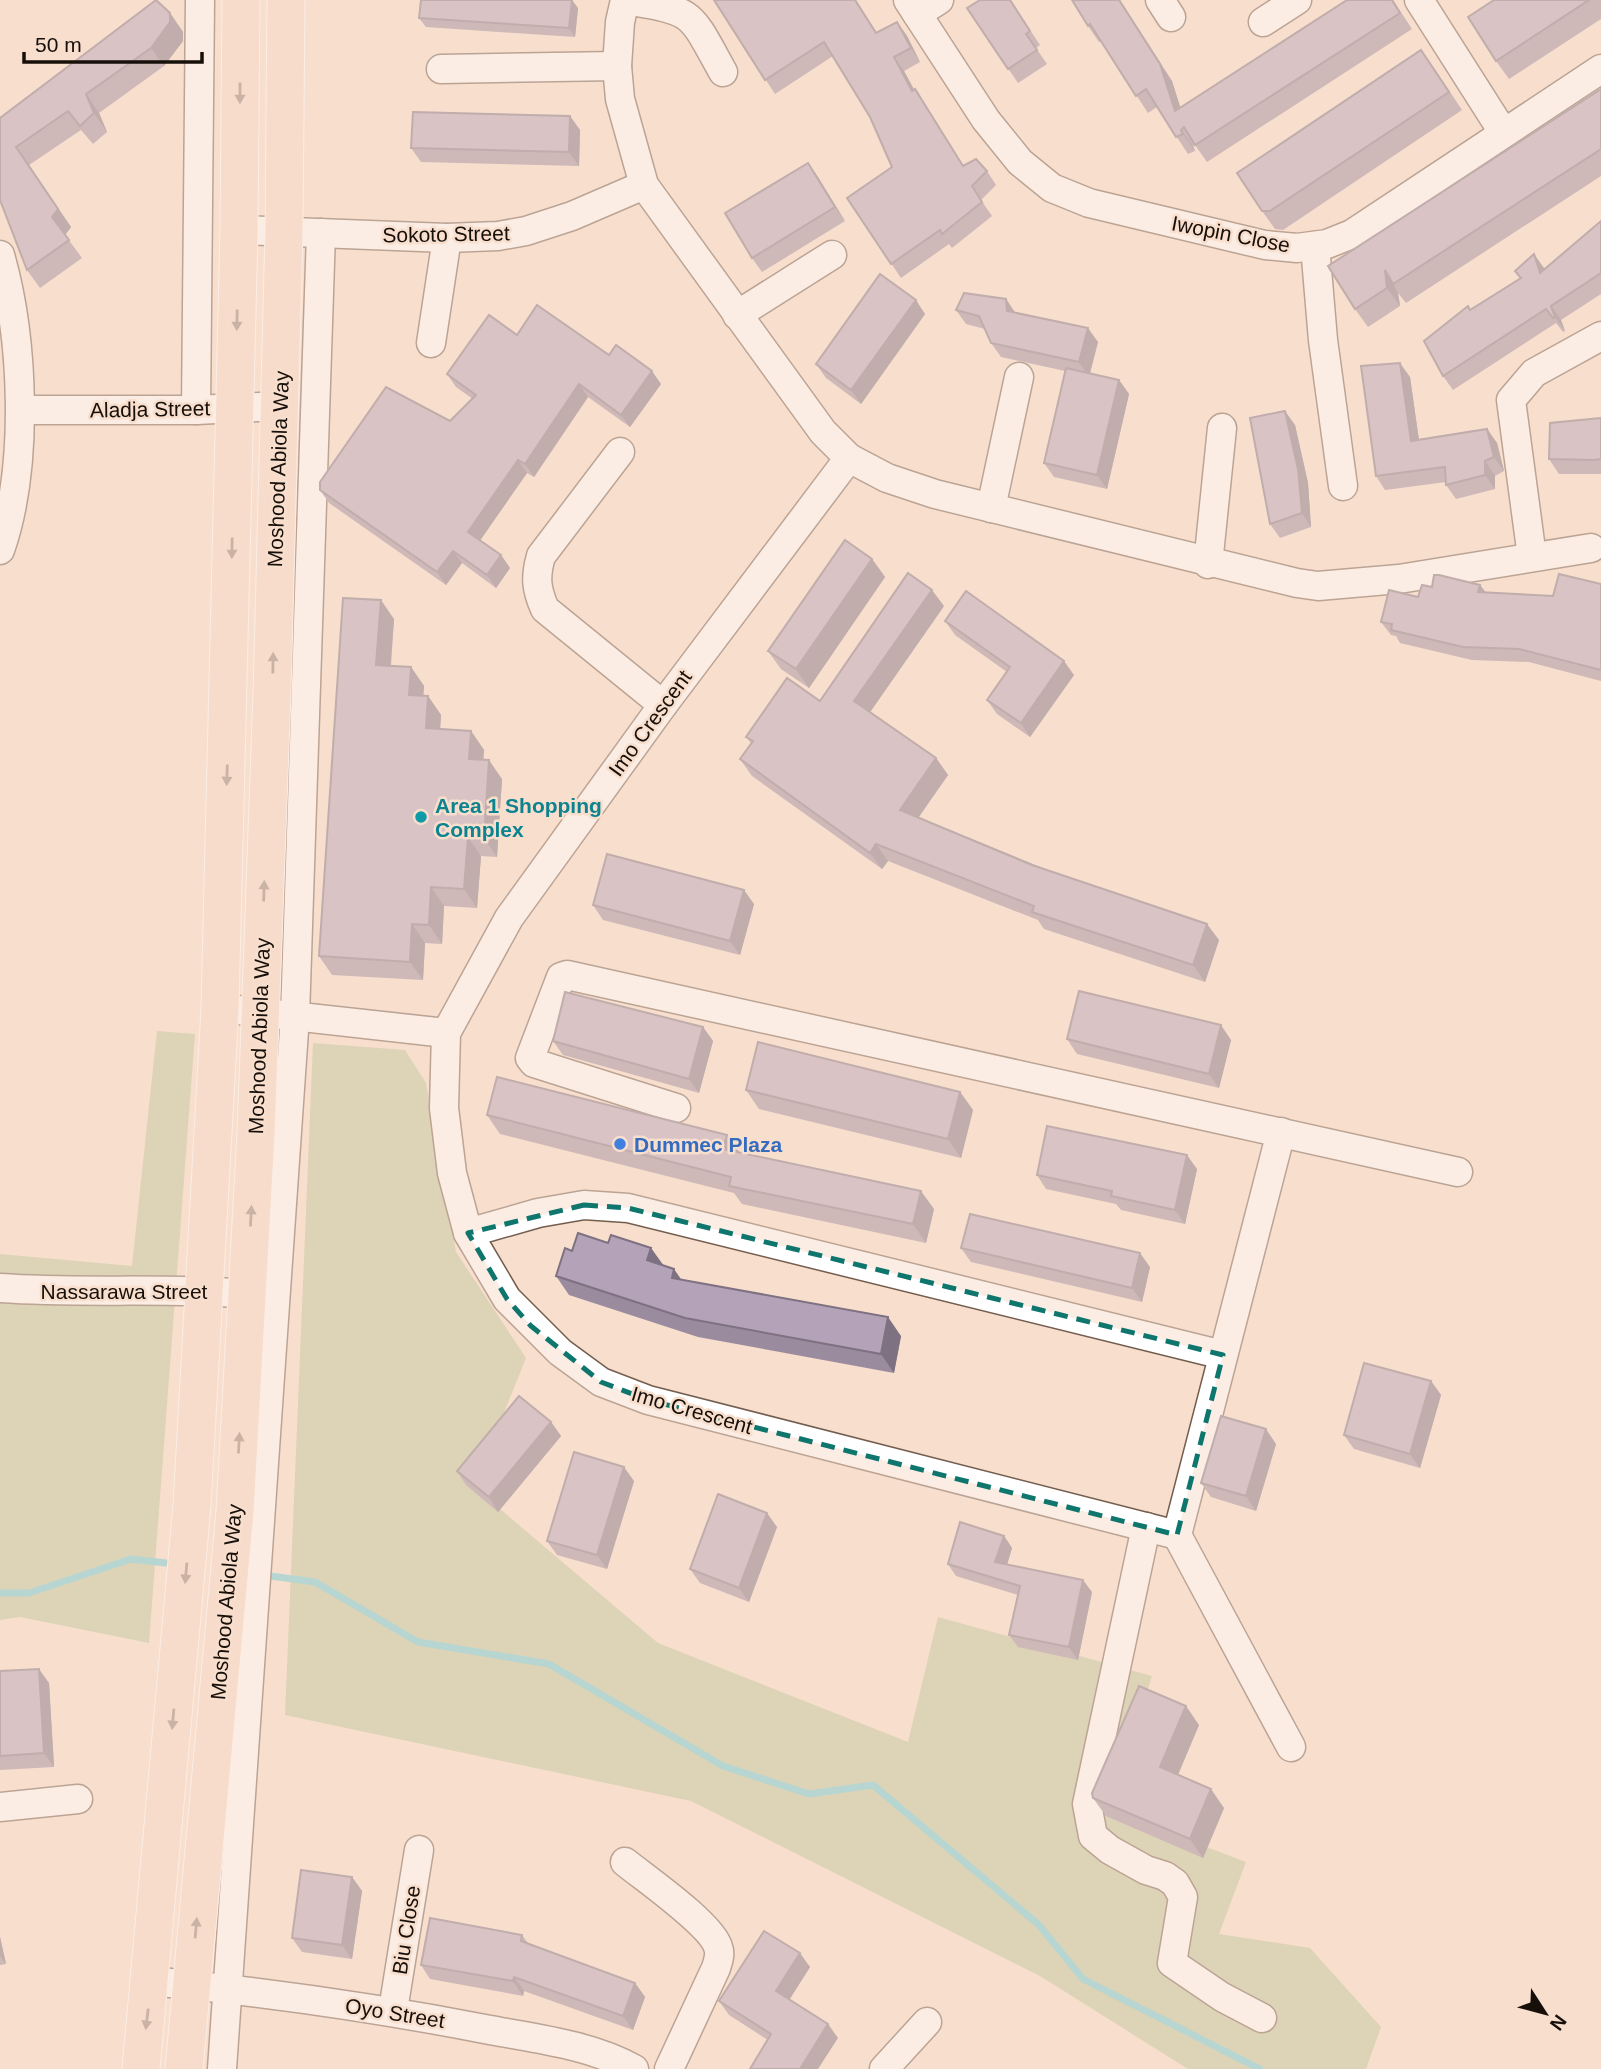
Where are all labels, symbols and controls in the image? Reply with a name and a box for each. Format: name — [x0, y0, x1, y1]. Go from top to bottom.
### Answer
scale bar — [24, 21, 203, 65]
text: 50 m — [35, 33, 82, 56]
one-way arrow — [234, 82, 246, 104]
street label: Iwopin Close — [1170, 211, 1292, 257]
street label: Sokoto Street — [382, 221, 510, 247]
one-way arrow — [231, 309, 243, 331]
street label: Moshood Abiola Way — [263, 370, 293, 568]
street label: Aladja Street — [90, 396, 210, 422]
one-way arrow — [227, 537, 238, 559]
one-way arrow — [267, 652, 278, 674]
street label: Imo Crescent — [604, 666, 696, 780]
one-way arrow — [221, 764, 233, 786]
place label: Area 1 Shopping Complex — [435, 794, 602, 841]
marker: Area 1 Shopping Complex — [413, 809, 429, 825]
one-way arrow — [258, 879, 269, 901]
street label: Moshood Abiola Way — [244, 937, 274, 1135]
place label: Dummec Plaza — [634, 1133, 783, 1156]
marker: Dummec Plaza — [612, 1136, 628, 1152]
one-way arrow — [246, 1205, 257, 1227]
street label: Nassarawa Street — [41, 1280, 208, 1303]
street label: Imo Crescent — [629, 1382, 755, 1438]
one-way arrow — [234, 1432, 245, 1454]
street label: Moshood Abiola Way — [206, 1503, 246, 1701]
one-way arrow — [180, 1562, 191, 1584]
one-way arrow — [167, 1709, 178, 1731]
street label: Biu Close — [388, 1884, 424, 1976]
one-way arrow — [191, 1917, 202, 1939]
north arrow — [1510, 1978, 1580, 2048]
street label: Oyo Street — [344, 1994, 447, 2032]
one-way arrow — [141, 2008, 152, 2030]
text: N — [1546, 2011, 1571, 2034]

